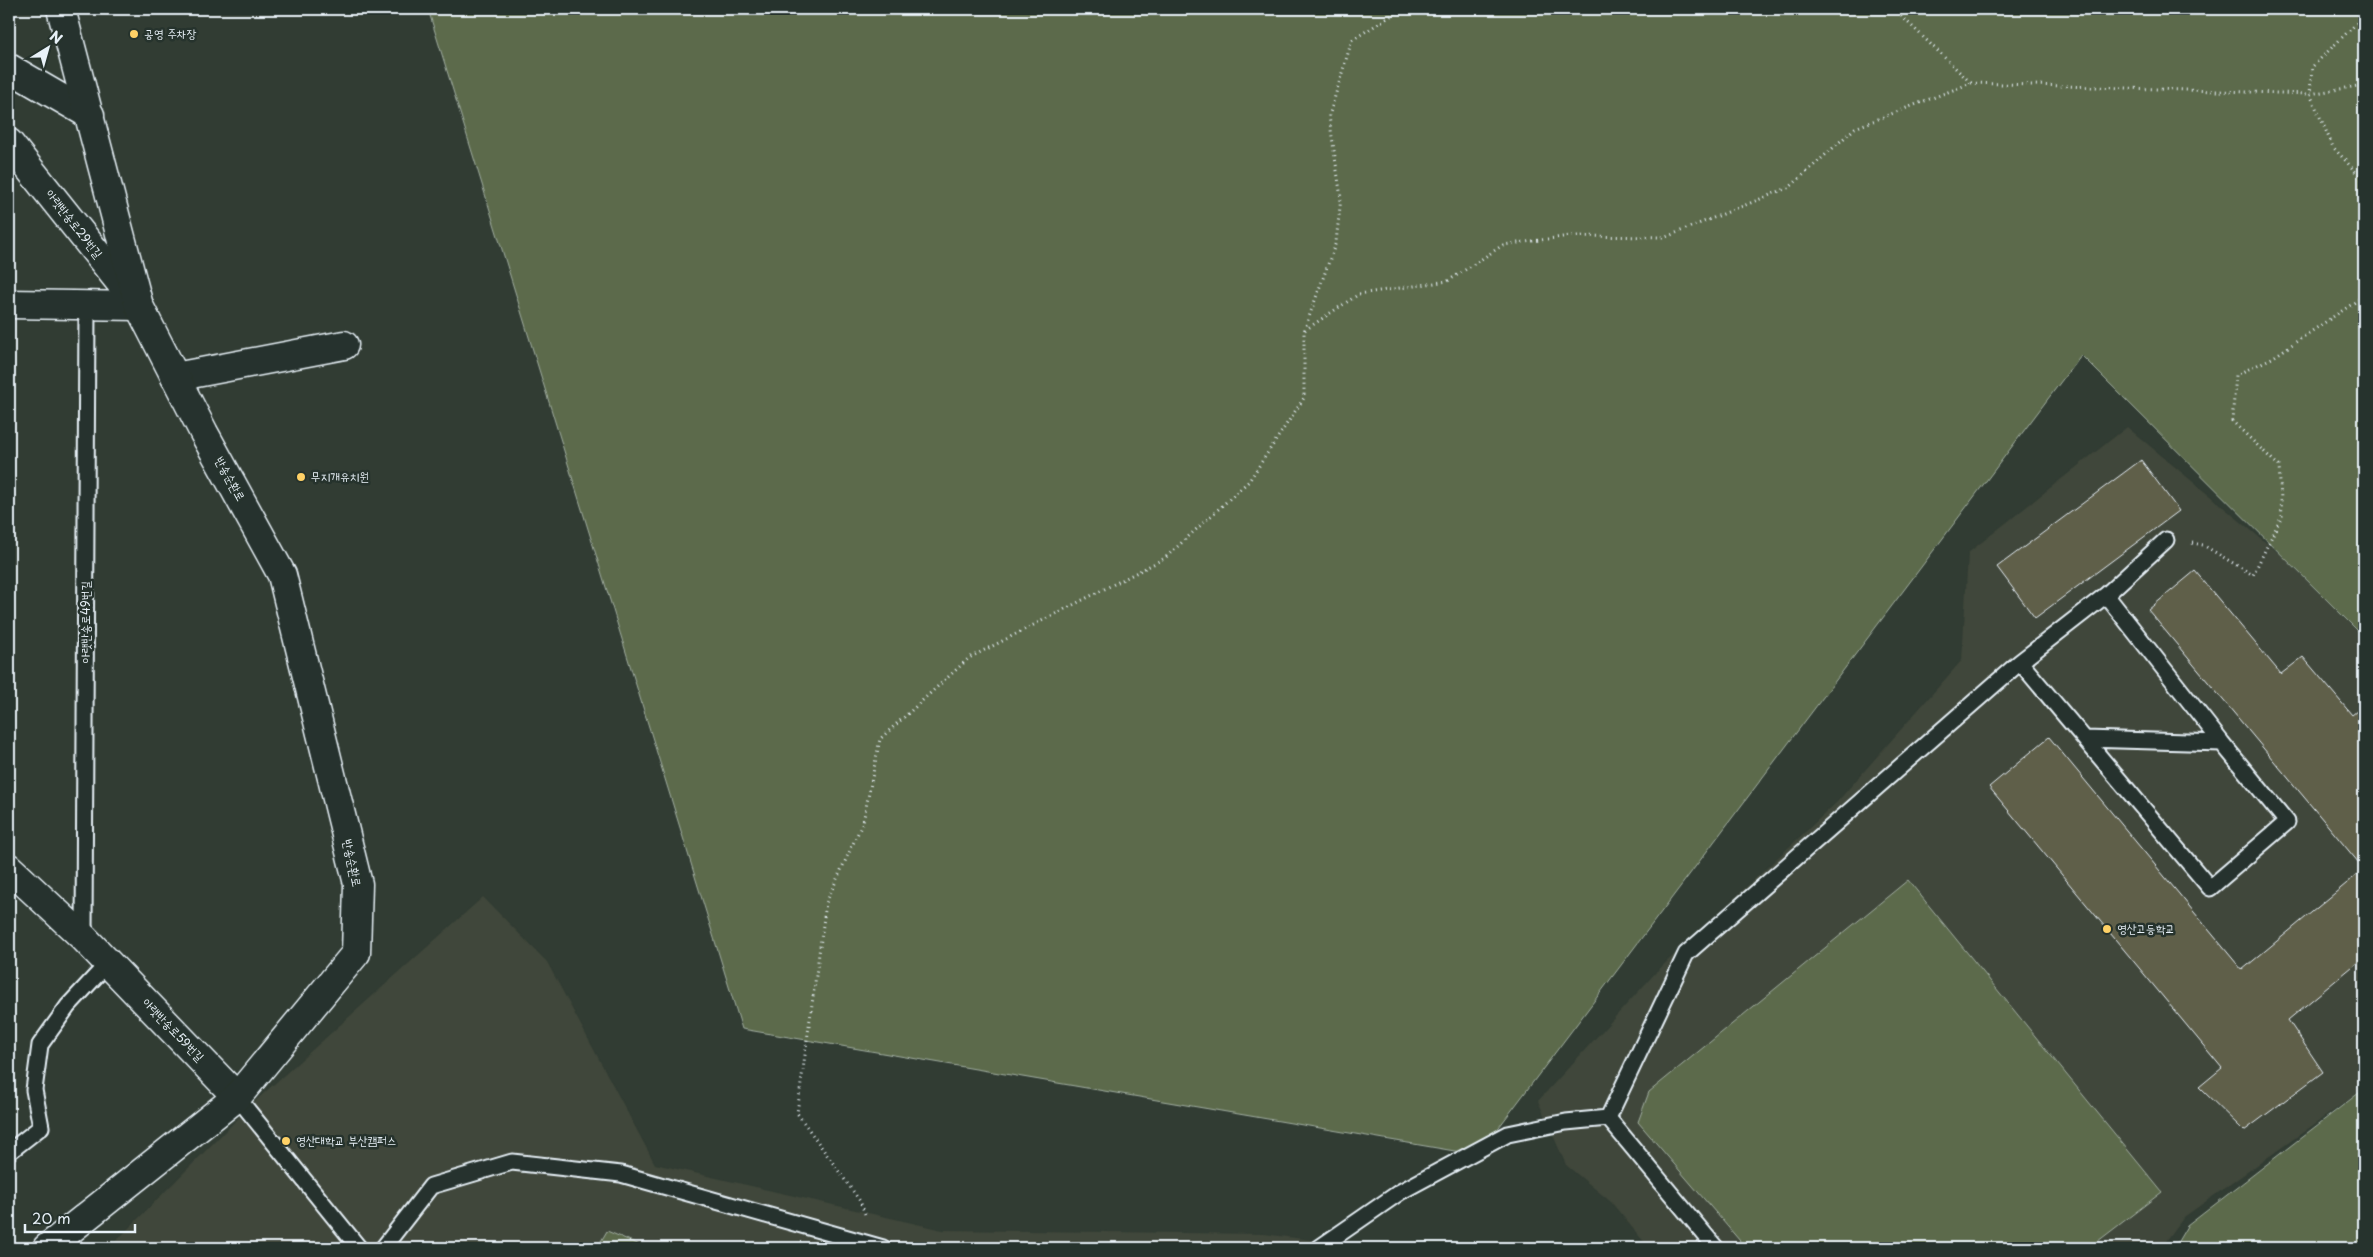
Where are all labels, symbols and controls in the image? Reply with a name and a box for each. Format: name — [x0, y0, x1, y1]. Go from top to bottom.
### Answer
north arrow — [22, 22, 72, 72]
place label: 공영 주차장 — [144, 24, 197, 42]
text: N — [45, 25, 67, 49]
marker: 공영 주차장 — [128, 28, 140, 40]
street label: 아랫반송로29번길 — [42, 185, 108, 262]
street label: 반송순환로 — [211, 453, 250, 504]
place label: 무지개유치원 — [311, 467, 369, 485]
marker: 무지개유치원 — [295, 471, 307, 483]
street label: 아랫반송로49번길 — [76, 580, 94, 663]
street label: 반송순환로 — [339, 837, 367, 888]
place label: 영산고등학교 — [2117, 919, 2175, 937]
marker: 영산고등학교 — [2101, 923, 2113, 935]
street label: 아랫반송로59번길 — [139, 994, 209, 1065]
place label: 영산대학교 부산캠퍼스 — [296, 1131, 396, 1149]
marker: 영산대학교 부산캠퍼스 — [280, 1135, 292, 1147]
scale bar — [25, 1202, 135, 1234]
text: 20 m — [32, 1206, 71, 1229]

